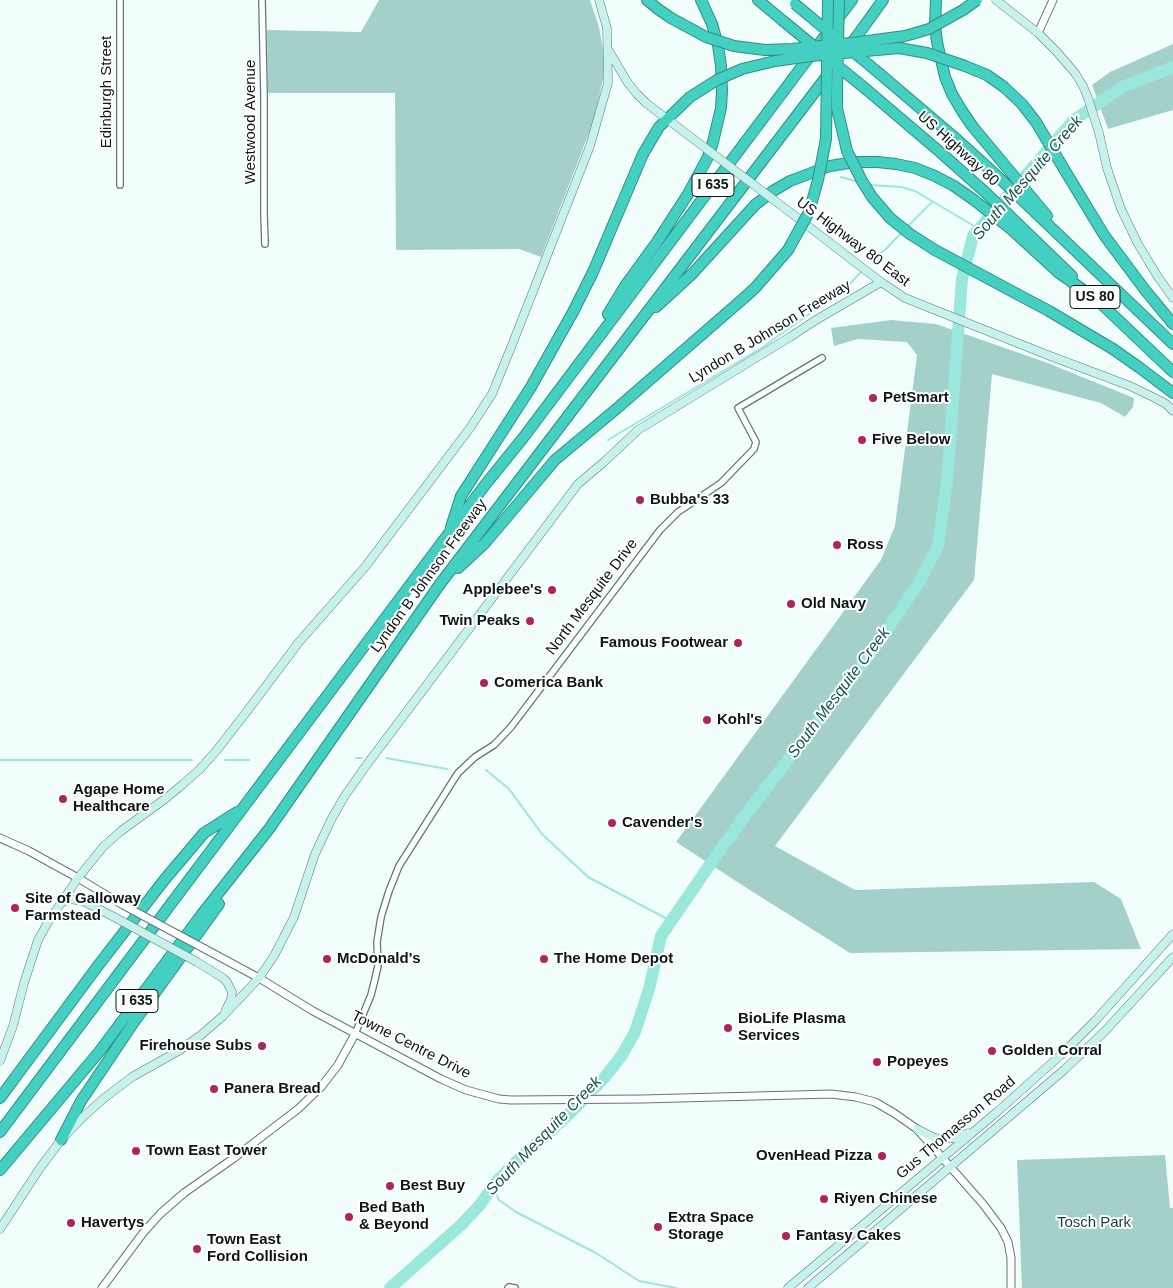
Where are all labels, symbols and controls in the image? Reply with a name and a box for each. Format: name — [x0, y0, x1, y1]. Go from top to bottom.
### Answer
street label: Edinburgh Street — [98, 36, 116, 148]
street label: Westwood Avenue — [242, 60, 260, 184]
street label: US Highway 80 — [914, 108, 1002, 190]
water label: South Mesquite Creek — [969, 112, 1087, 244]
road number: I 635 — [692, 174, 734, 196]
street label: US Highway 80 East — [793, 193, 913, 291]
street label: Lyndon B Johnson Freeway — [686, 277, 854, 387]
road number: US 80 — [1070, 286, 1120, 308]
place label: PetSmart — [883, 389, 949, 407]
marker: PetSmart — [867, 392, 879, 404]
place label: Five Below — [872, 431, 950, 449]
marker: Five Below — [856, 434, 868, 446]
place label: Bubba's 33 — [650, 491, 729, 509]
marker: Bubba's 33 — [634, 494, 646, 506]
street label: Lyndon B Johnson Freeway — [367, 496, 491, 656]
street label: North Mesquite Drive — [542, 535, 642, 659]
place label: Ross — [847, 536, 884, 554]
marker: Ross — [831, 539, 843, 551]
place label: Applebee's — [463, 581, 542, 599]
marker: Applebee's — [546, 584, 558, 596]
place label: Old Navy — [801, 595, 866, 613]
marker: Old Navy — [785, 598, 797, 610]
place label: Twin Peaks — [439, 612, 520, 630]
marker: Twin Peaks — [524, 615, 536, 627]
water label: South Mesquite Creek — [784, 624, 894, 762]
place label: Famous Footwear — [600, 634, 728, 652]
marker: Famous Footwear — [732, 637, 744, 649]
place label: Comerica Bank — [494, 674, 603, 692]
marker: Comerica Bank — [478, 677, 490, 689]
place label: Kohl's — [717, 711, 762, 729]
marker: Kohl's — [701, 714, 713, 726]
place label: Agape Home Healthcare — [73, 781, 165, 816]
marker: Agape Home Healthcare — [57, 793, 69, 805]
place label: Cavender's — [622, 814, 702, 832]
marker: Cavender's — [606, 817, 618, 829]
place label: Site of Galloway Farmstead — [25, 890, 141, 925]
marker: Site of Galloway Farmstead — [9, 902, 21, 914]
place label: McDonald's — [337, 950, 421, 968]
place label: The Home Depot — [554, 950, 673, 968]
marker: McDonald's — [321, 953, 333, 965]
marker: The Home Depot — [538, 953, 550, 965]
road number: I 635 — [116, 989, 158, 1012]
street label: Towne Centre Drive — [348, 1007, 474, 1083]
place label: BioLife Plasma Services — [738, 1010, 846, 1045]
marker: BioLife Plasma Services — [722, 1022, 734, 1034]
place label: Firehouse Subs — [139, 1037, 252, 1055]
marker: Firehouse Subs — [256, 1040, 268, 1052]
place label: Golden Corral — [1002, 1042, 1102, 1060]
marker: Golden Corral — [986, 1045, 998, 1057]
place label: Popeyes — [887, 1053, 949, 1071]
marker: Popeyes — [871, 1056, 883, 1068]
water label: South Mesquite Creek — [482, 1072, 606, 1200]
street label: Gus Thomasson Road — [893, 1073, 1019, 1183]
place label: Panera Bread — [224, 1080, 321, 1098]
marker: Panera Bread — [208, 1083, 220, 1095]
place label: Town East Tower — [146, 1142, 267, 1160]
marker: Town East Tower — [130, 1145, 142, 1157]
place label: OvenHead Pizza — [756, 1147, 872, 1165]
marker: OvenHead Pizza — [876, 1150, 888, 1162]
place label: Best Buy — [400, 1177, 465, 1195]
marker: Best Buy — [384, 1180, 396, 1192]
place label: Riyen Chinese — [834, 1190, 937, 1208]
marker: Riyen Chinese — [818, 1193, 830, 1205]
place label: Bed Bath & Beyond — [359, 1199, 429, 1234]
place label: Extra Space Storage — [668, 1209, 754, 1244]
marker: Bed Bath & Beyond — [343, 1211, 355, 1223]
place label: Havertys — [81, 1214, 144, 1232]
park label: Tosch Park — [1057, 1214, 1131, 1232]
marker: Havertys — [65, 1217, 77, 1229]
marker: Extra Space Storage — [652, 1221, 664, 1233]
place label: Fantasy Cakes — [796, 1227, 901, 1245]
marker: Fantasy Cakes — [780, 1230, 792, 1242]
place label: Town East Ford Collision — [207, 1231, 308, 1266]
marker: Town East Ford Collision — [191, 1243, 203, 1255]

